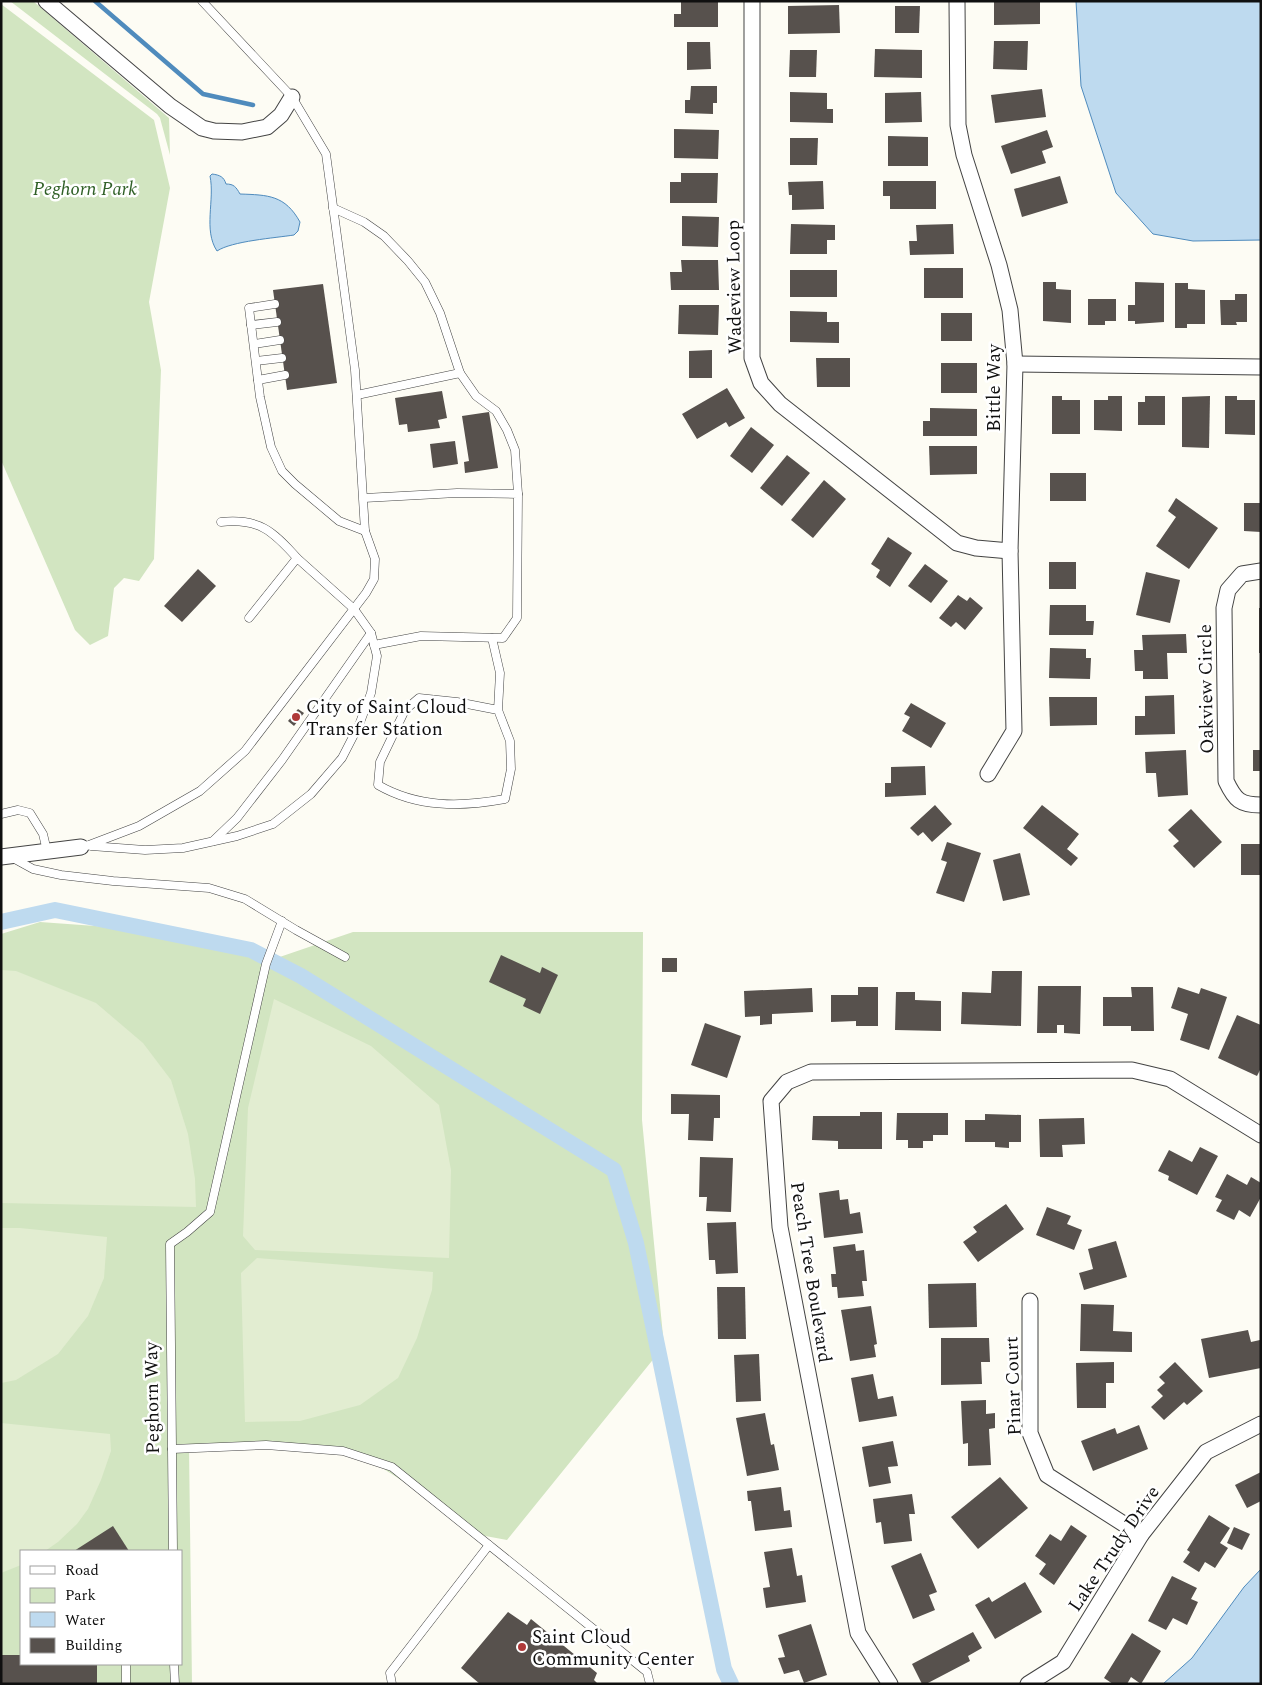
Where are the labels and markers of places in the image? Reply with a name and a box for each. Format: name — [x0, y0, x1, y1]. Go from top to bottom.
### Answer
place label: City of Saint Cloud Transfer Station — [306, 693, 467, 744]
marker: City of Saint Cloud Transfer Station — [290, 711, 302, 723]
place label: Saint Cloud Community Center — [532, 1623, 695, 1674]
marker: Saint Cloud Community Center — [516, 1641, 528, 1653]

